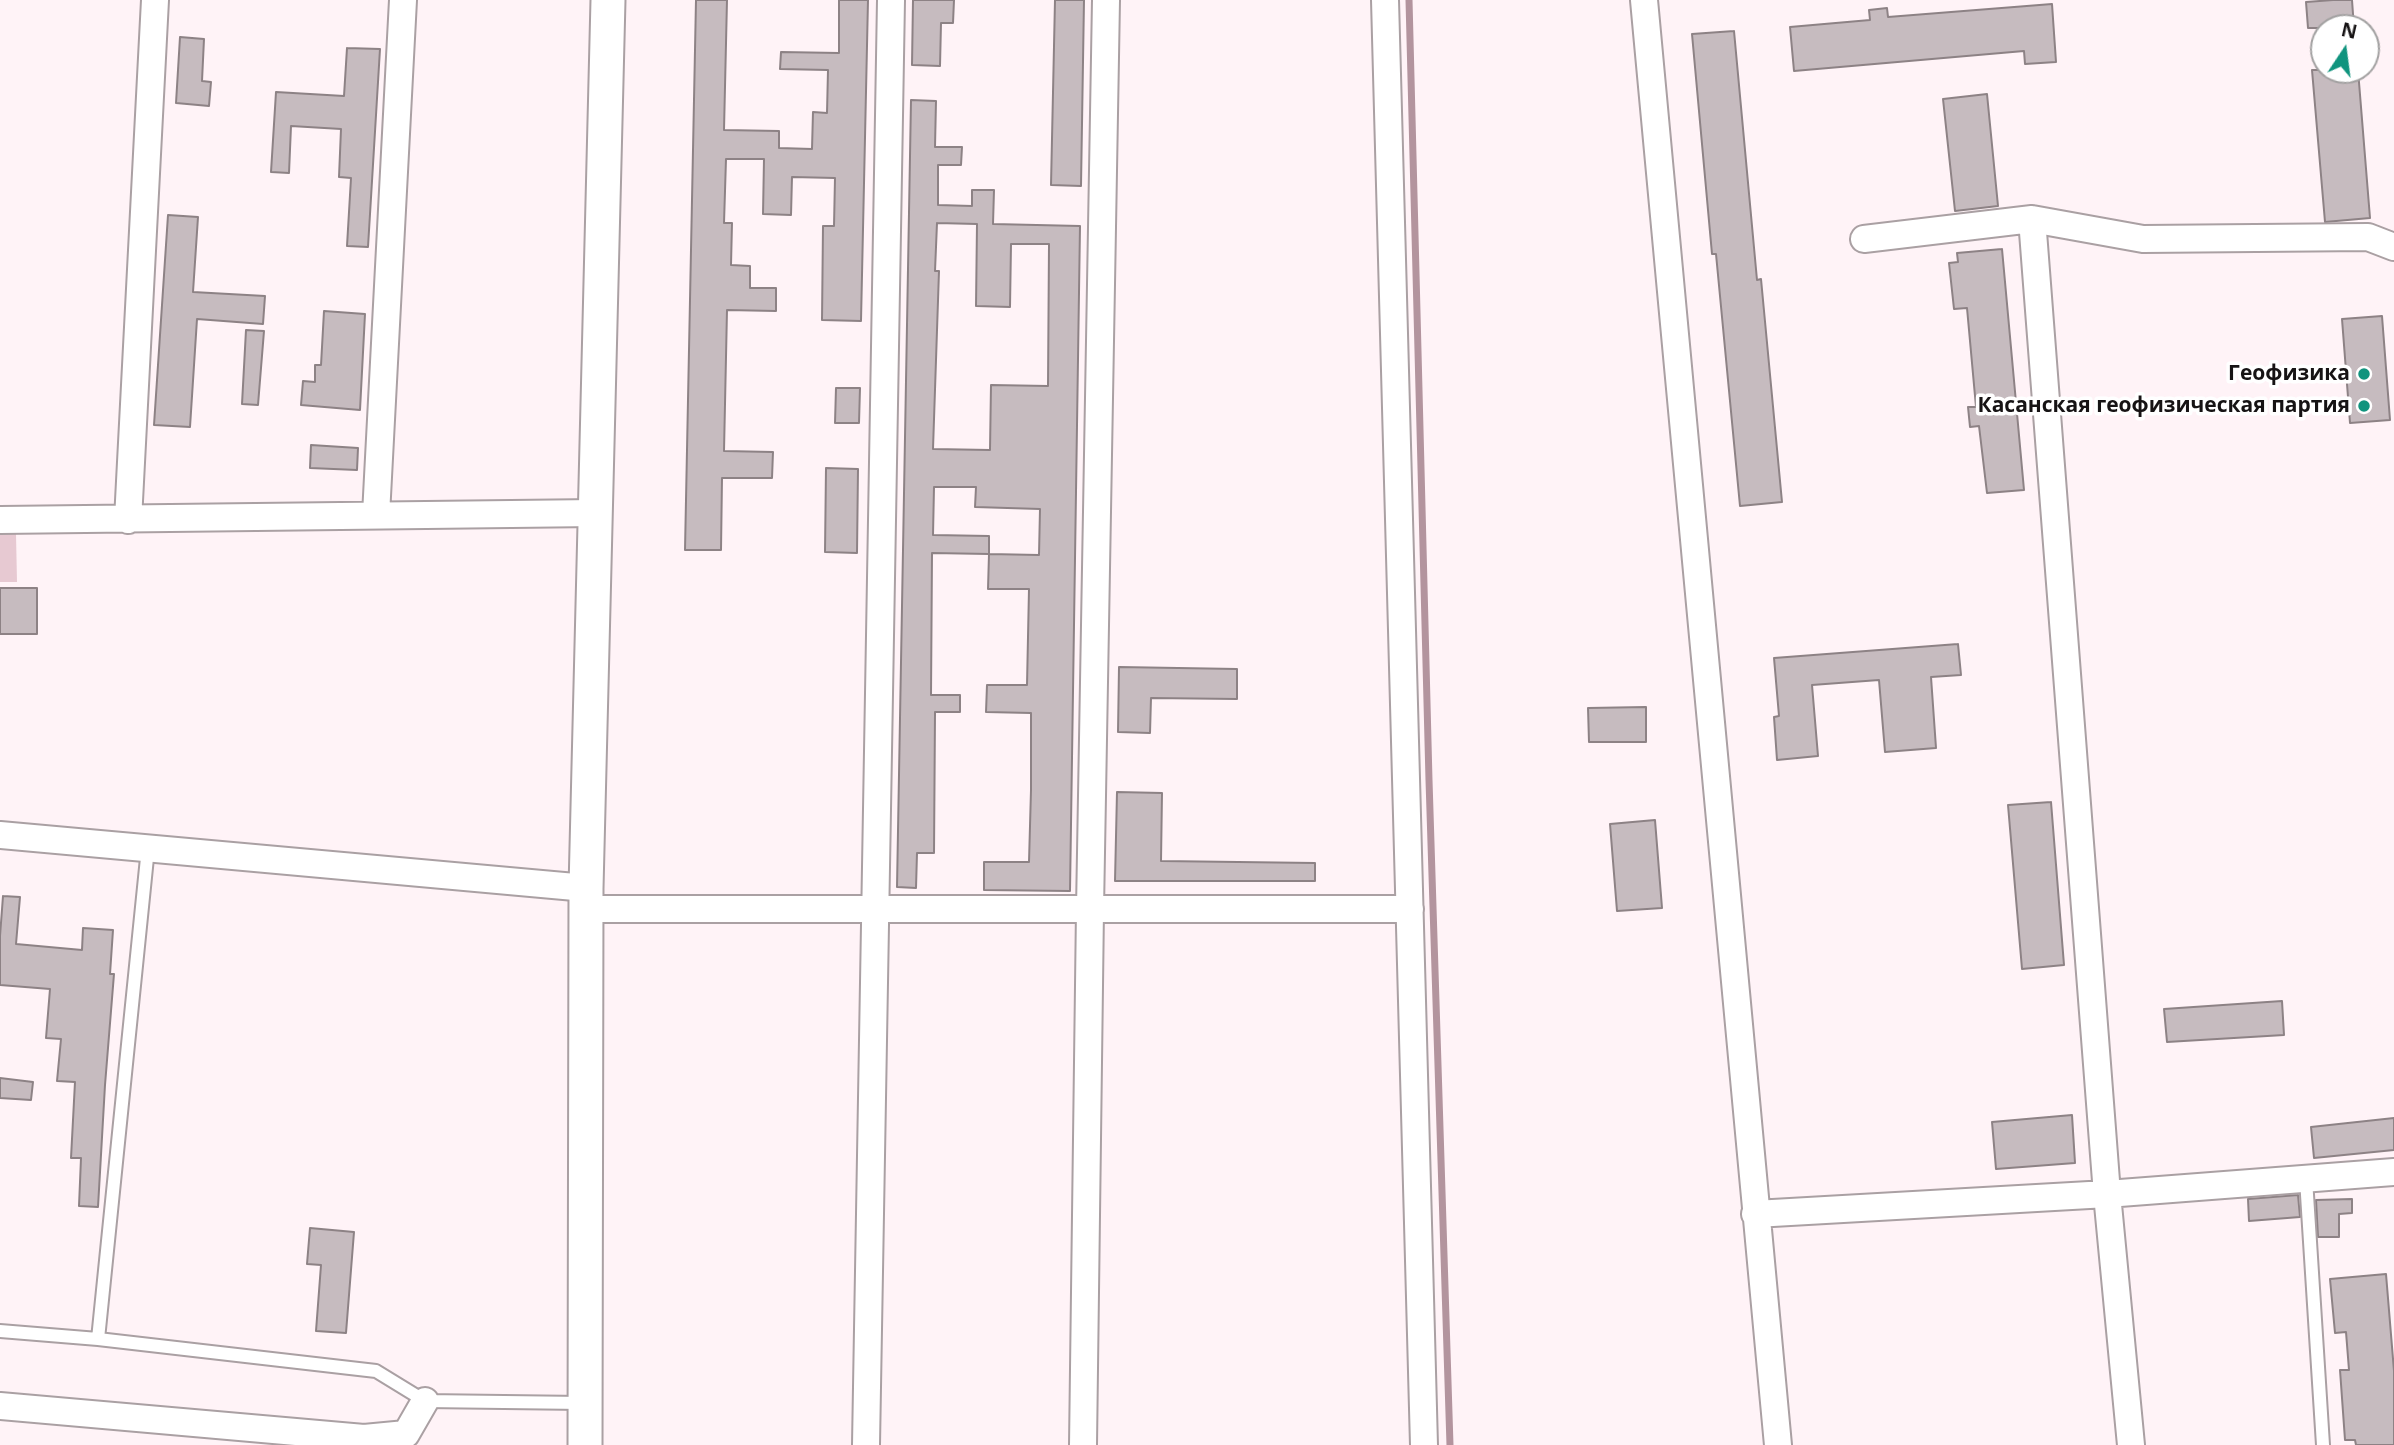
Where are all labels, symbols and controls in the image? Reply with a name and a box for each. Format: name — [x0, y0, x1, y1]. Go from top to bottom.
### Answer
north arrow — [2310, 14, 2380, 84]
text: N — [2339, 16, 2360, 45]
place label: Геофизика — [2228, 361, 2350, 387]
marker: Геофизика — [2356, 366, 2372, 382]
place label: Касанская геофизическая партия — [1978, 393, 2350, 419]
marker: Касанская геофизическая партия — [2356, 398, 2372, 414]

